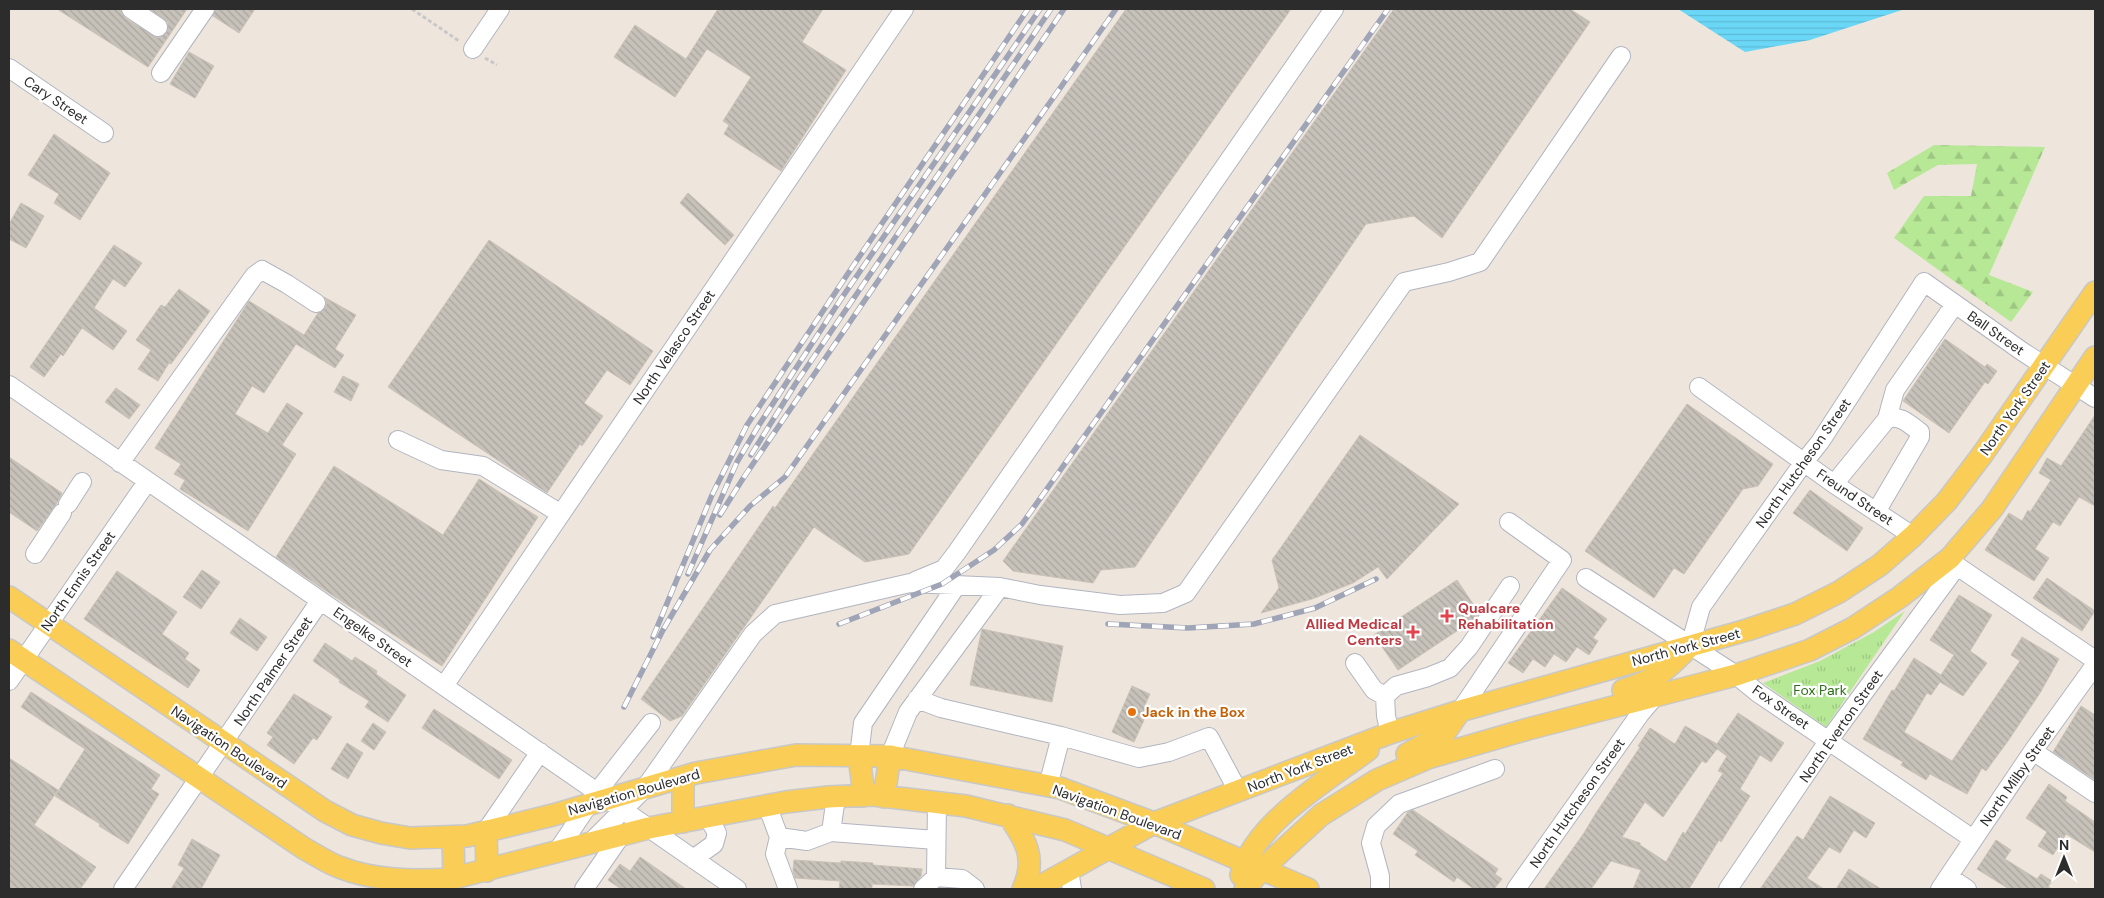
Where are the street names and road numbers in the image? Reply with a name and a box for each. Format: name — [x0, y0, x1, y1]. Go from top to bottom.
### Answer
street label: Cary Street — [20, 72, 92, 128]
street label: North Velasco Street — [629, 286, 719, 408]
street label: Ball Street — [1964, 307, 2028, 359]
street label: North York Street — [1976, 357, 2054, 459]
street label: North Hutcheson Street — [1751, 395, 1855, 531]
street label: Freund Street — [1813, 465, 1897, 529]
street label: North Ennis Street — [37, 527, 119, 635]
street label: Engelke Street — [330, 603, 416, 671]
street label: North Palmer Street — [230, 613, 316, 729]
street label: North York Street — [1630, 624, 1742, 670]
street label: North Everton Street — [1795, 666, 1887, 786]
street label: Fox Street — [1749, 681, 1813, 733]
street label: Navigation Boulevard — [168, 702, 290, 792]
street label: North Milby Street — [1976, 722, 2058, 830]
street label: North Hutcheson Street — [1525, 735, 1629, 871]
street label: North York Street — [1245, 740, 1355, 796]
street label: Navigation Boulevard — [566, 765, 702, 819]
street label: Navigation Boulevard — [1050, 780, 1184, 844]

